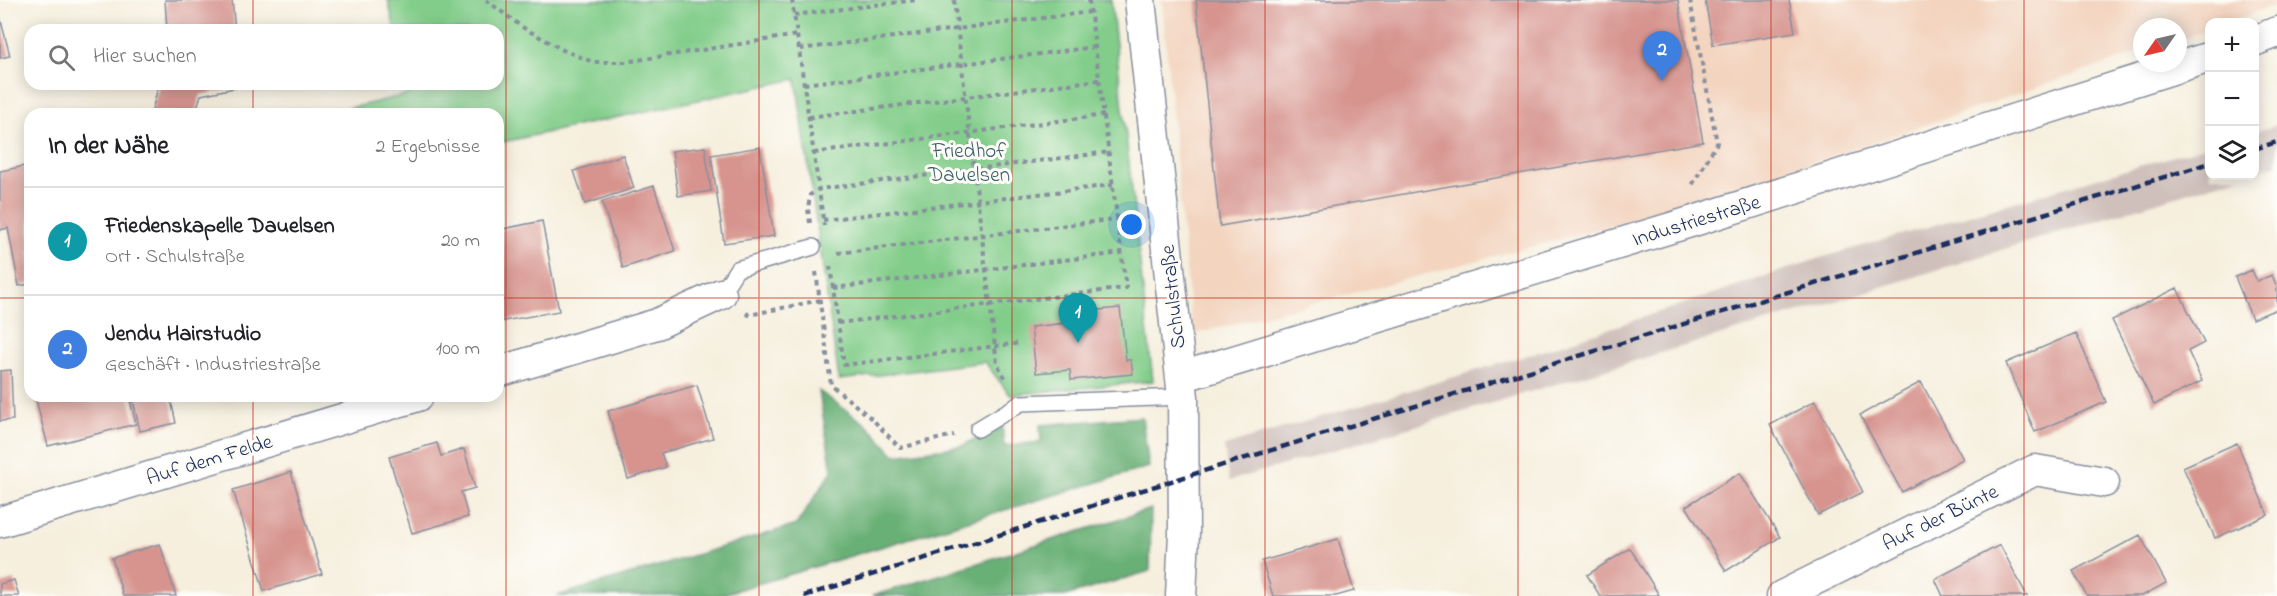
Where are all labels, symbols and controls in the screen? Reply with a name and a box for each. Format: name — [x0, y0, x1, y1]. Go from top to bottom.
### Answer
north arrow — [2133, 18, 2187, 72]
map controls — [2205, 18, 2259, 180]
button: + — [2205, 18, 2259, 72]
search box — [24, 24, 504, 90]
pin: 2 — [1642, 32, 1682, 81]
icon: search — [45, 41, 78, 74]
text: Hier suchen — [93, 41, 197, 73]
button: − — [2205, 72, 2259, 126]
button: layers — [2205, 126, 2259, 180]
text: In der Nähe — [48, 128, 169, 166]
text: 2 Ergebnisse — [375, 133, 480, 162]
park label: Friedhof Dauelsen — [927, 137, 1010, 191]
street label: Industriestraße — [1629, 188, 1765, 256]
your location — [1117, 210, 1146, 239]
text: Friedenskapelle Dauelsen — [105, 211, 334, 243]
text: 1 — [64, 227, 71, 256]
text: 20 m — [441, 227, 480, 256]
text: Ort · Schulstraße — [105, 243, 245, 272]
street label: Schulstraße — [1154, 243, 1194, 350]
pin: 1 — [1058, 294, 1098, 343]
text: Jendu Hairstudio — [105, 319, 261, 351]
text: 2 — [63, 335, 72, 364]
text: 100 m — [436, 335, 480, 364]
text: Geschäft · Industriestraße — [105, 351, 321, 380]
street label: Auf dem Felde — [143, 427, 277, 494]
street label: Auf der Bünte — [1878, 477, 2004, 560]

